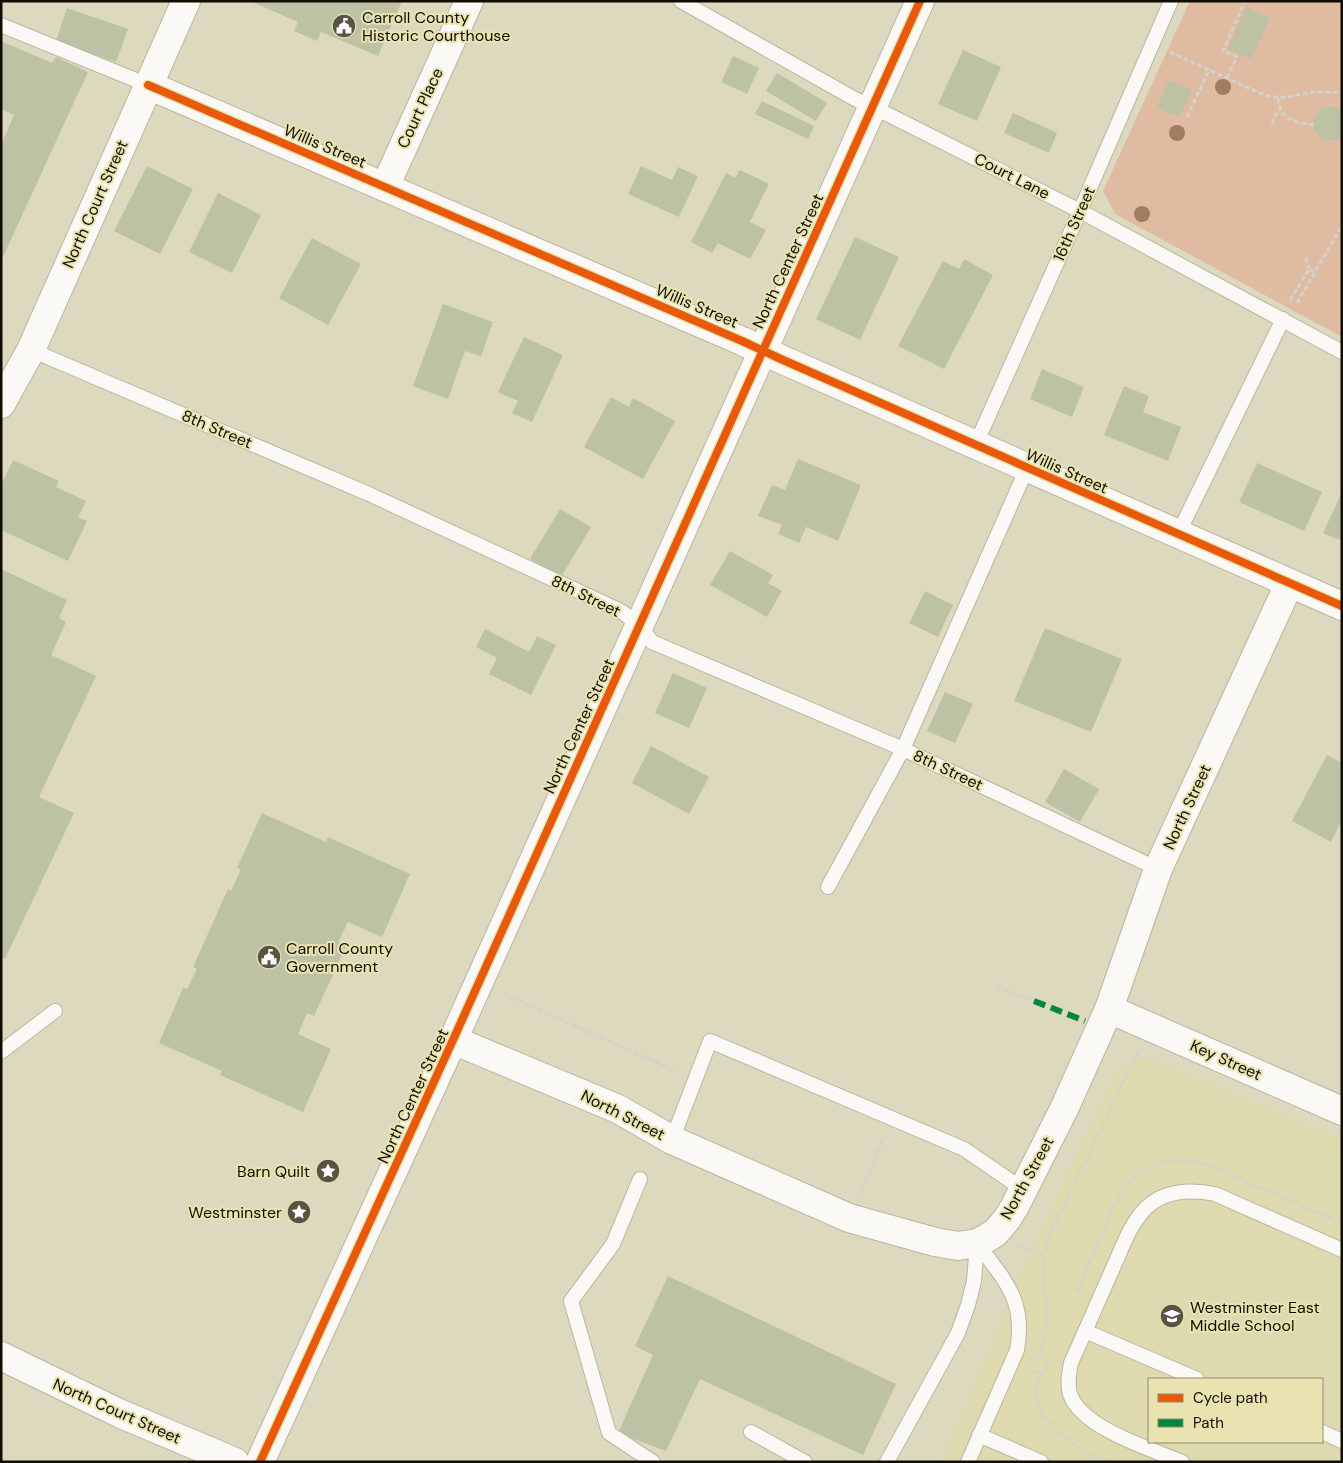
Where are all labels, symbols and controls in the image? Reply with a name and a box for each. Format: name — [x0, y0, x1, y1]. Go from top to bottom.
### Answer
place label: Carroll County Historic Courthouse — [362, 7, 510, 46]
public building icon: Carroll County Historic Courthouse — [331, 13, 357, 39]
street label: Court Place — [392, 64, 448, 152]
street label: Willis Street — [280, 119, 370, 173]
street label: North Court Street — [57, 137, 133, 271]
street label: Court Lane — [971, 148, 1053, 204]
street label: 16th Street — [1048, 183, 1100, 265]
street label: North Center Street — [748, 190, 828, 332]
street label: Willis Street — [652, 279, 742, 333]
street label: 8th Street — [178, 405, 256, 453]
street label: Willis Street — [1023, 444, 1111, 498]
street label: 8th Street — [548, 570, 624, 622]
street label: North Center Street — [539, 655, 619, 797]
street label: 8th Street — [910, 745, 986, 795]
street label: North Street — [1158, 761, 1216, 853]
place label: Carroll County Government — [286, 938, 393, 977]
public building icon: Carroll County Government — [256, 944, 282, 970]
street label: North Center Street — [373, 1025, 453, 1167]
street label: Key Street — [1187, 1035, 1265, 1085]
street label: North Street — [577, 1085, 669, 1145]
street label: North Street — [996, 1133, 1058, 1223]
place icon: Barn Quilt — [315, 1158, 341, 1184]
place label: Barn Quilt — [237, 1161, 310, 1182]
place icon: Westminster — [286, 1199, 312, 1225]
place label: Westminster — [188, 1202, 282, 1223]
place label: Westminster East Middle School — [1190, 1297, 1320, 1336]
school or university icon: Westminster East Middle School — [1159, 1303, 1185, 1329]
street label: North Court Street — [50, 1373, 184, 1449]
legend — [1148, 1378, 1323, 1443]
text: Cycle path — [1193, 1388, 1268, 1408]
text: Path — [1193, 1413, 1224, 1433]

